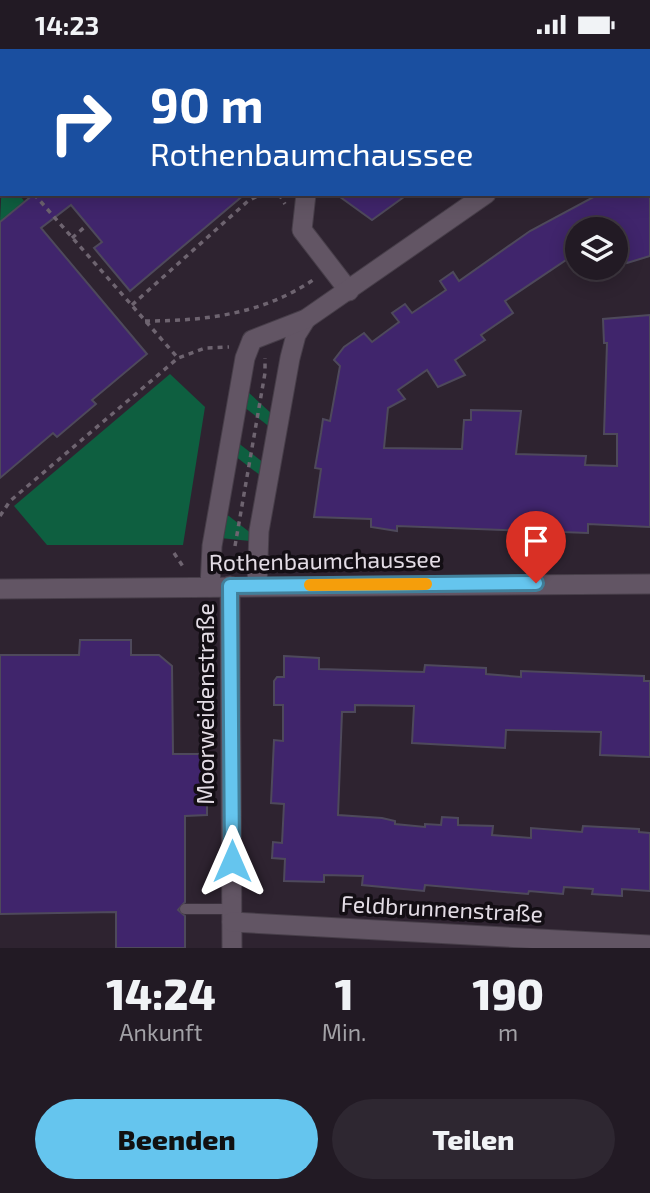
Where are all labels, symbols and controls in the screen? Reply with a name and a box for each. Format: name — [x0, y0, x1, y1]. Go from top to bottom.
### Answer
text: 14:23 — [35, 9, 99, 40]
text: 90 m — [150, 74, 264, 133]
icon: right — [35, 77, 126, 168]
text: Rothenbaumchaussee — [150, 134, 473, 172]
map controls — [565, 217, 628, 280]
button: layers — [565, 217, 628, 280]
pin — [506, 511, 566, 583]
icon: arrive — [517, 522, 555, 560]
street label: Rothenbaumchaussee — [209, 544, 441, 576]
street label: Moorweidenstraße — [191, 603, 219, 805]
position arrow — [195, 824, 269, 898]
street label: Feldbrunnenstraße — [340, 889, 544, 927]
text: 14:24 — [106, 968, 216, 1018]
text: 1 — [335, 968, 354, 1018]
text: 190 — [473, 968, 544, 1018]
text: Ankunft — [119, 1018, 203, 1046]
text: Min. — [322, 1018, 366, 1046]
text: m — [498, 1018, 518, 1046]
button: Beenden — [35, 1099, 318, 1179]
button: Teilen — [332, 1099, 615, 1179]

